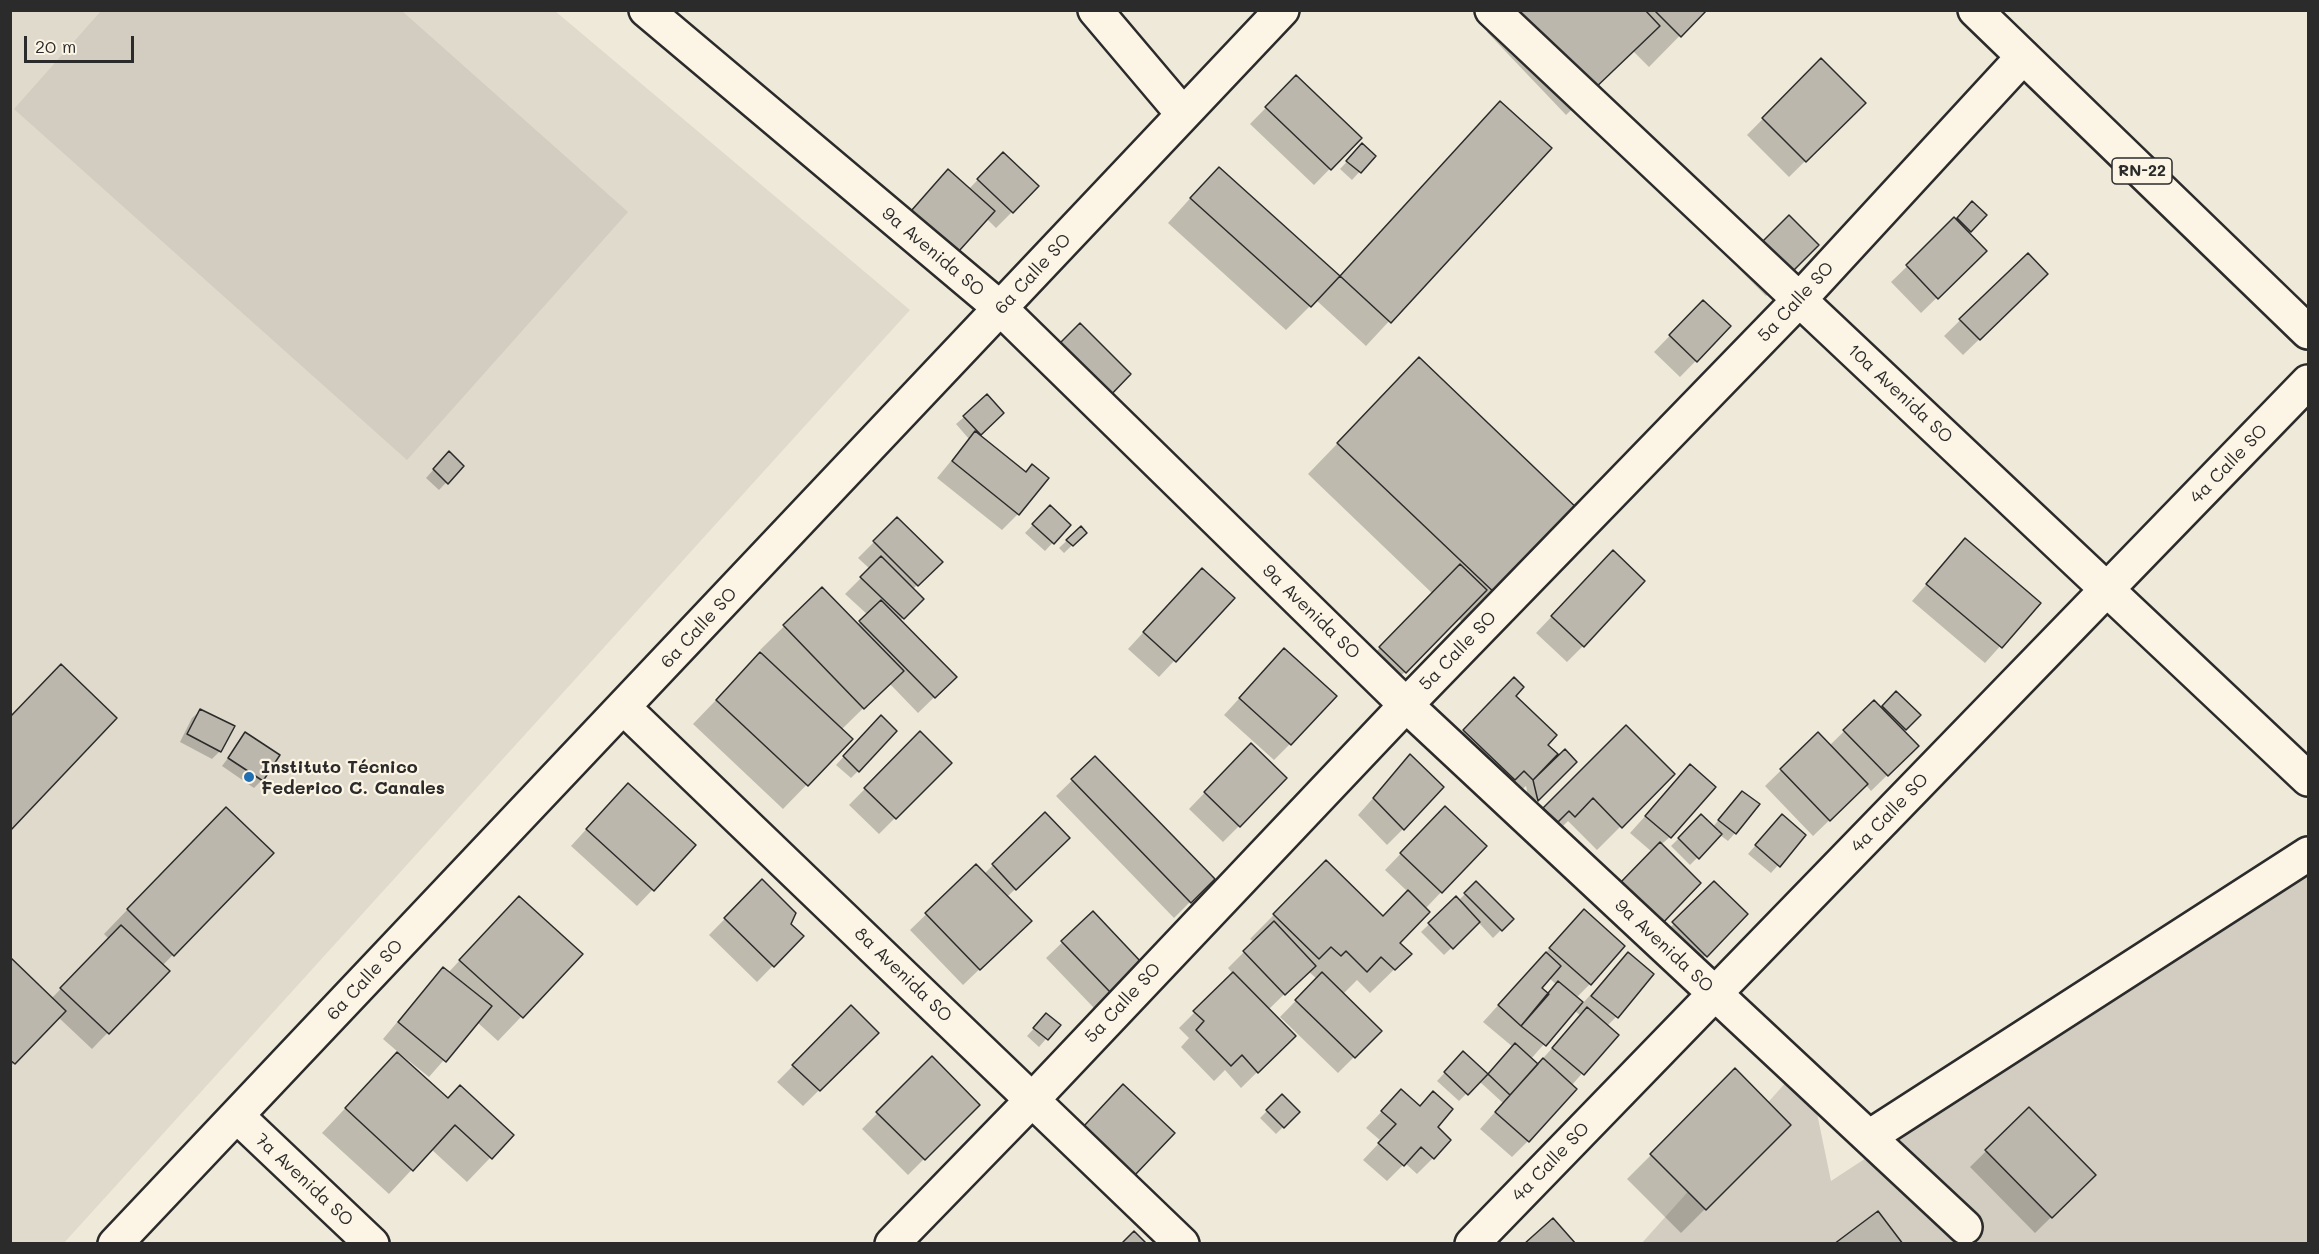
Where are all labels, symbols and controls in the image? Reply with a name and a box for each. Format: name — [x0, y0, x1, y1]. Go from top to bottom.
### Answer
scale bar — [27, 24, 136, 62]
text: 20 m — [35, 34, 76, 58]
road number: RN-22 — [2112, 158, 2172, 184]
street label: 9a Avenida SO — [877, 203, 989, 301]
street label: 6a Calle SO — [990, 229, 1076, 319]
street label: 5a Calle SO — [1753, 257, 1839, 347]
street label: 10a Avenida SO — [1843, 340, 1957, 448]
street label: 4a Calle SO — [2186, 420, 2272, 508]
street label: 9a Avenida SO — [1258, 560, 1364, 664]
street label: 6a Calle SO — [656, 583, 742, 673]
street label: 5a Calle SO — [1415, 607, 1501, 695]
place label: Instituto Técnico Federico C. Canales — [261, 756, 445, 798]
street label: 4a Calle SO — [1847, 769, 1933, 857]
marker: Instituto Técnico Federico C. Canales — [242, 770, 256, 784]
street label: 9a Avenida SO — [1610, 895, 1718, 997]
street label: 8a Avenida SO — [850, 923, 956, 1027]
street label: 6a Calle SO — [322, 935, 408, 1025]
street label: 5a Calle SO — [1080, 958, 1166, 1048]
street label: 4a Calle SO — [1508, 1118, 1594, 1206]
street label: 7a Avenida SO — [250, 1129, 358, 1231]

